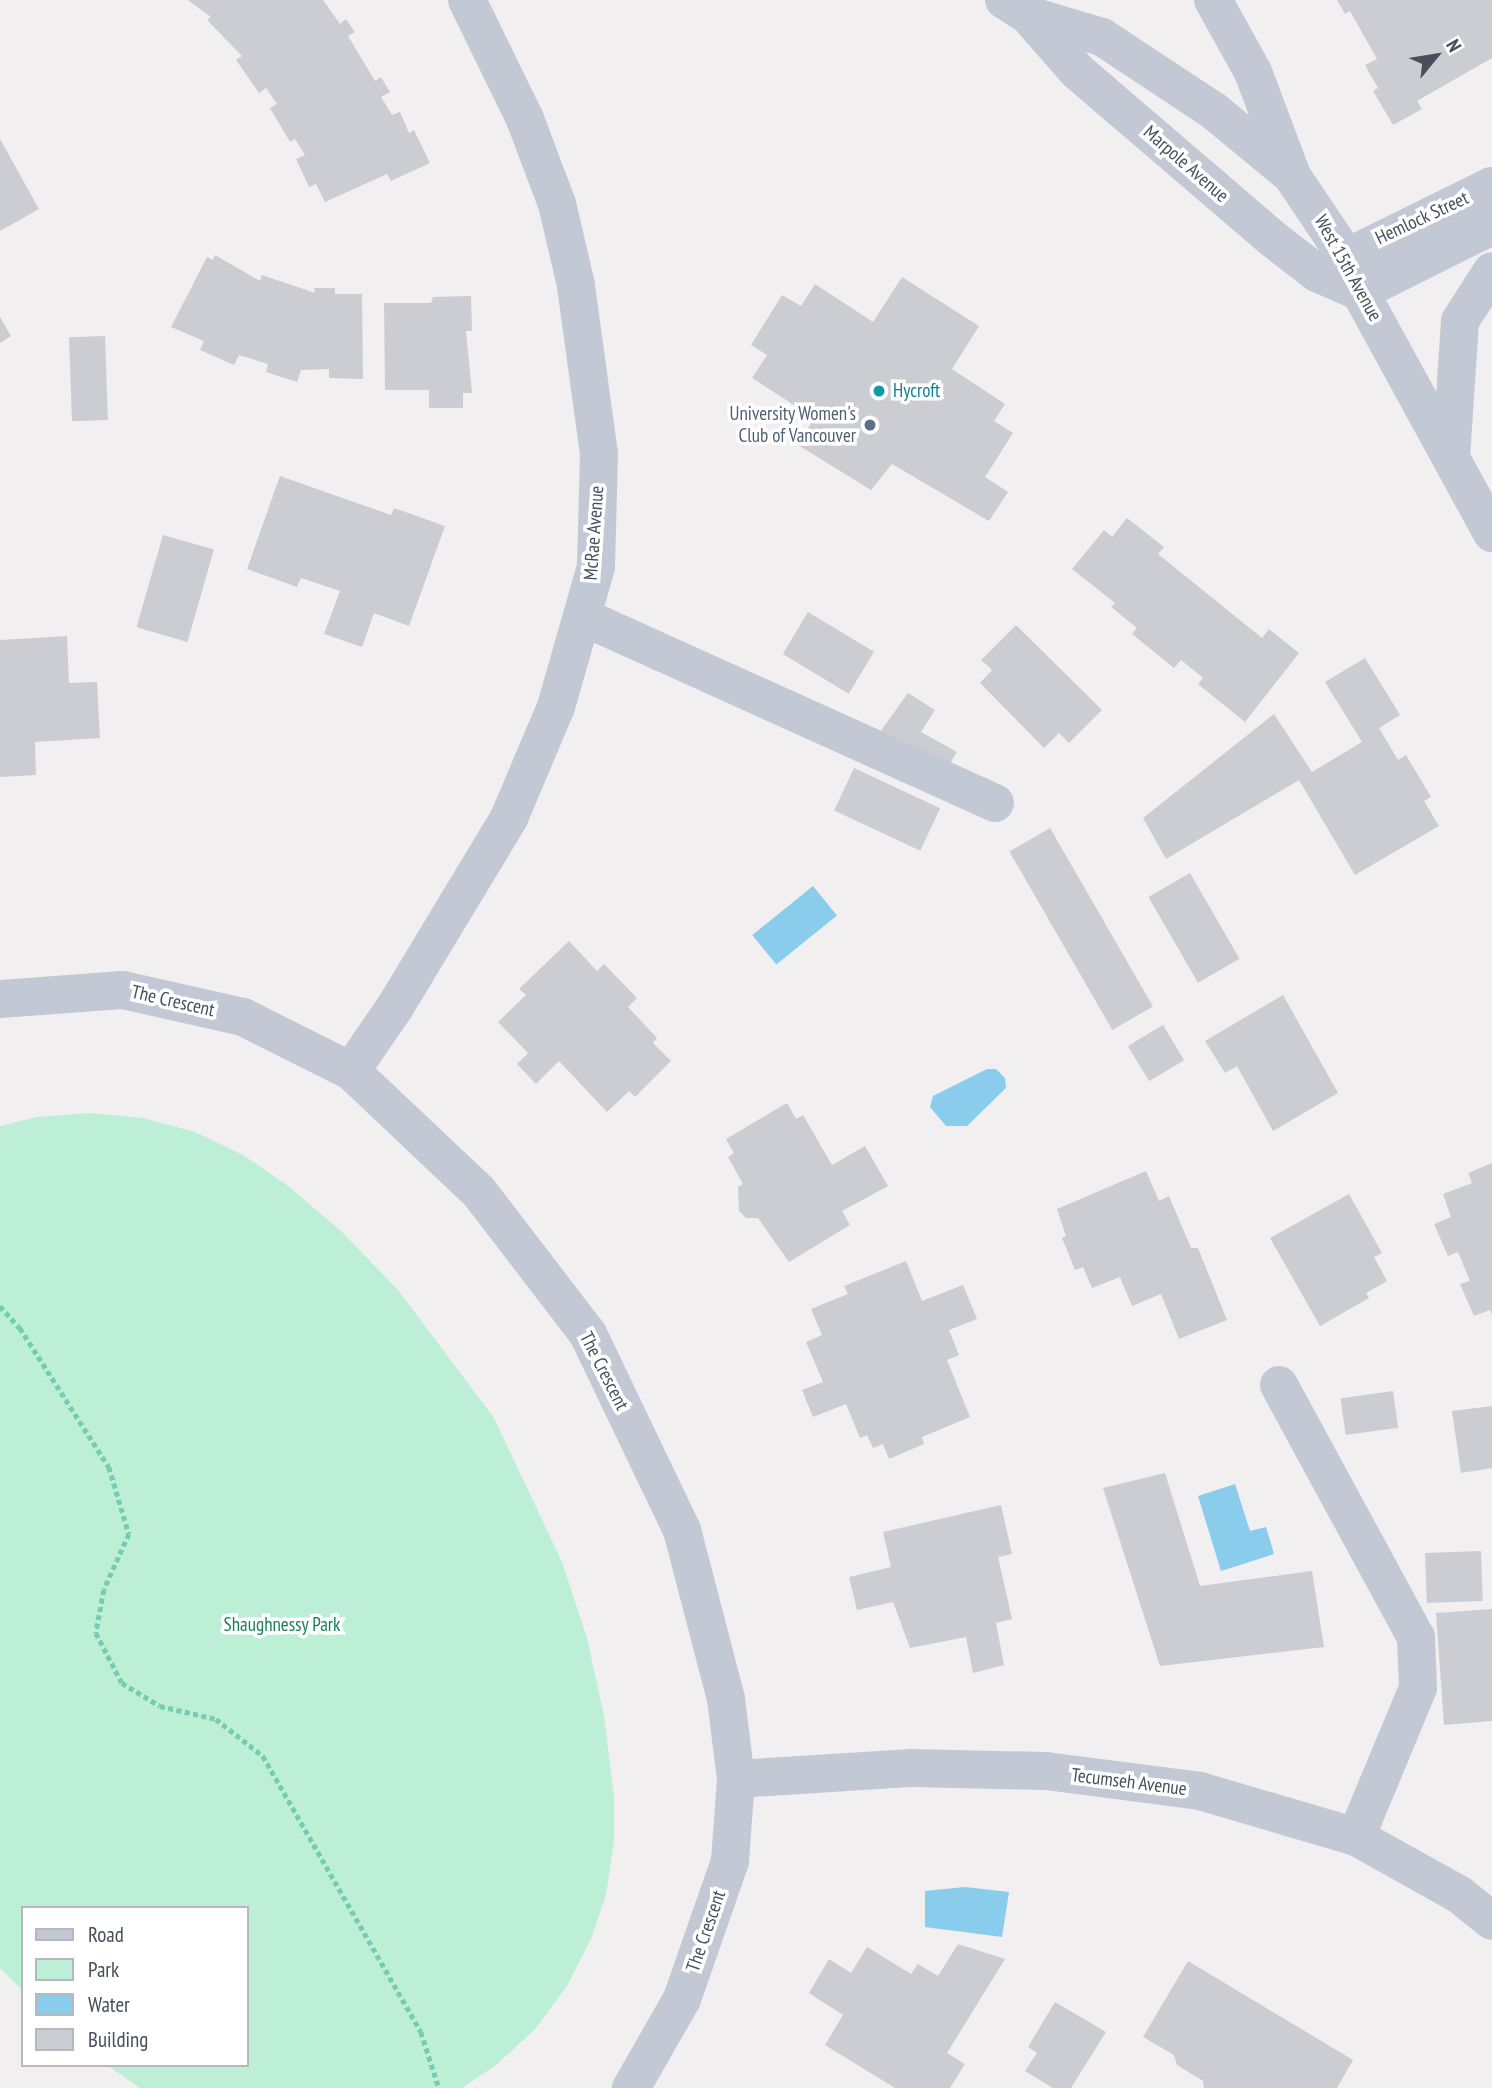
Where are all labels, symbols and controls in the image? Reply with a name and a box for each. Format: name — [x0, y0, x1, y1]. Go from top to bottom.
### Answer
north arrow — [1401, 21, 1471, 91]
text: N — [1441, 35, 1467, 56]
street label: Marpole Avenue — [1139, 121, 1233, 207]
street label: Hemlock Street — [1372, 186, 1472, 250]
street label: West 15th Avenue — [1309, 211, 1387, 325]
place label: Hycroft — [893, 380, 940, 402]
marker: Hycroft — [871, 383, 887, 399]
place label: University Women's Club of Vancouver — [729, 403, 856, 447]
marker: University Women's Club of Vancouver — [862, 417, 878, 433]
street label: McRae Avenue — [579, 485, 609, 581]
street label: The Crescent — [129, 980, 217, 1022]
street label: The Crescent — [575, 1328, 633, 1414]
park label: Shaughnessy Park — [223, 1614, 341, 1636]
street label: Tecumseh Avenue — [1070, 1764, 1188, 1800]
street label: The Crescent — [681, 1887, 731, 1975]
legend — [21, 1906, 248, 2067]
text: Road — [88, 1921, 124, 1948]
text: Park — [88, 1956, 119, 1983]
text: Water — [88, 1991, 130, 2018]
text: Building — [88, 2026, 148, 2053]

